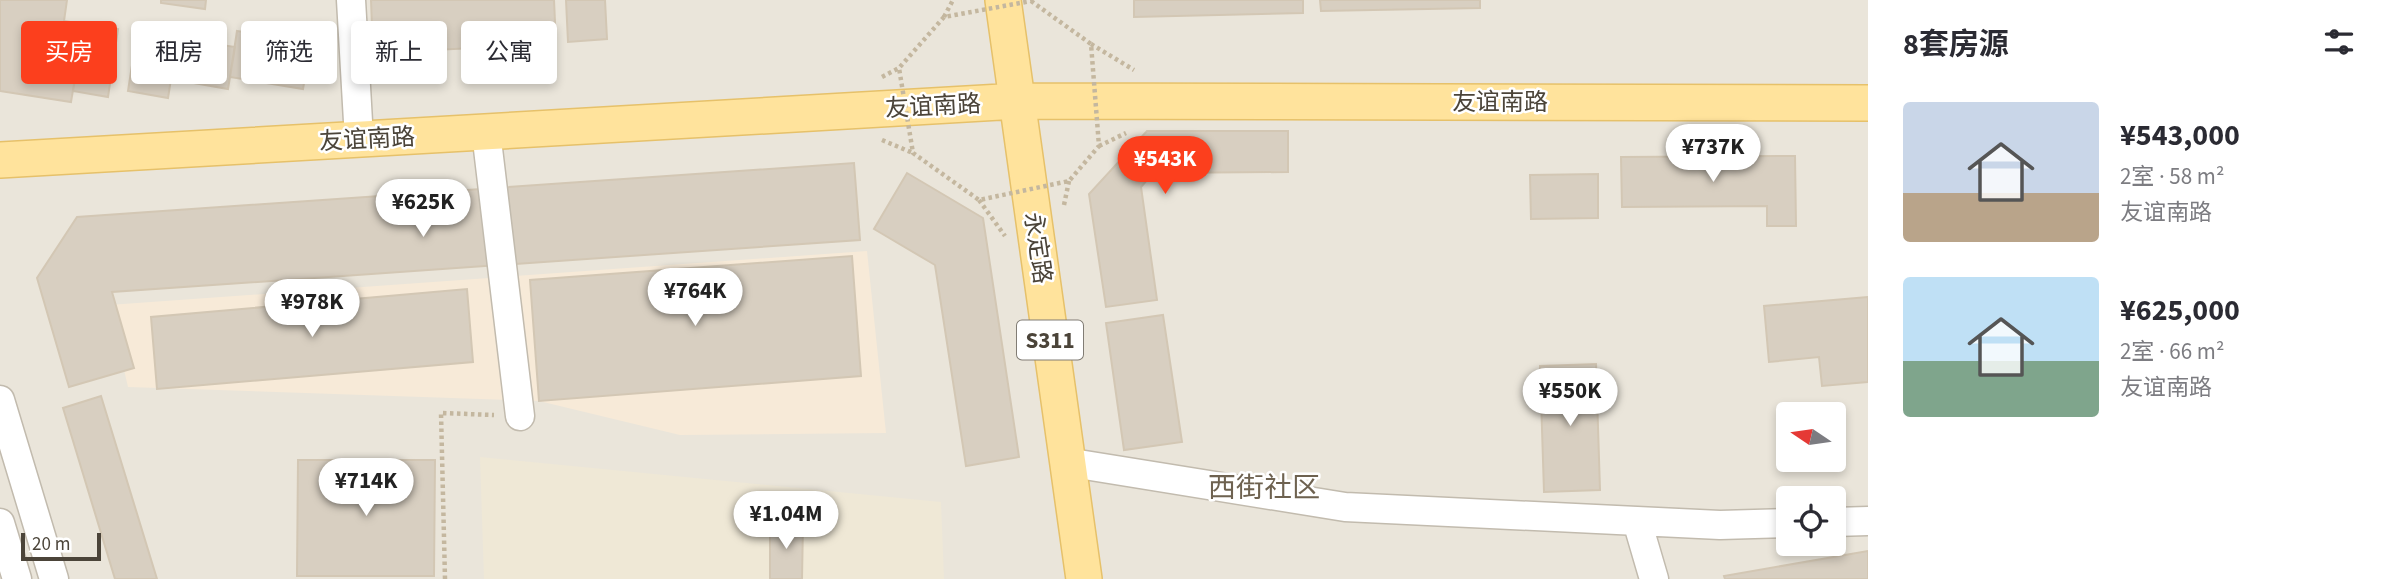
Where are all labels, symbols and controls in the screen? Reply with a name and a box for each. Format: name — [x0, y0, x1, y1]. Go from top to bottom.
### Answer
chip: 买房 — [21, 21, 117, 84]
chip: 租房 — [131, 21, 227, 84]
chip: 筛选 — [241, 21, 337, 84]
chip: 新上 — [351, 21, 447, 84]
chip: 公寓 — [461, 21, 557, 84]
text: 8套房源 — [1903, 23, 2009, 66]
icon: filters — [2320, 23, 2358, 61]
street label: 友谊南路 — [1452, 85, 1548, 120]
street label: 友谊南路 — [884, 87, 982, 126]
text: ¥543,000 — [2120, 114, 2240, 157]
street label: 友谊南路 — [318, 120, 416, 159]
pin: ¥737K — [1664, 124, 1762, 184]
text: ¥737K — [1682, 130, 1744, 163]
icon: home — [1959, 130, 2043, 214]
pin: ¥543K — [1116, 136, 1214, 196]
text: ¥543K — [1134, 142, 1196, 175]
text: 2室 · 58 m² — [2120, 160, 2224, 193]
pin: ¥625K — [374, 180, 472, 239]
text: ¥625K — [392, 185, 454, 218]
text: 友谊南路 — [2120, 196, 2212, 229]
street label: 永定路 — [1015, 210, 1060, 286]
pin: ¥764K — [646, 268, 744, 328]
text: ¥764K — [664, 274, 726, 307]
pin: ¥978K — [263, 280, 361, 339]
text: ¥978K — [281, 285, 343, 318]
text: ¥625,000 — [2120, 289, 2240, 332]
icon: home — [1959, 305, 2043, 389]
road number: S311 — [1017, 320, 1083, 360]
text: 2室 · 66 m² — [2120, 335, 2224, 368]
pin: ¥550K — [1521, 368, 1619, 428]
text: 友谊南路 — [2120, 371, 2212, 404]
text: ¥550K — [1539, 374, 1601, 407]
north arrow — [1776, 402, 1846, 472]
map controls — [1776, 402, 1846, 556]
pin: ¥714K — [317, 458, 415, 518]
text: ¥714K — [335, 464, 397, 497]
district label: 西街社区 — [1208, 468, 1320, 508]
button: locate — [1776, 486, 1846, 556]
pin: ¥1.04M — [729, 491, 843, 551]
text: ¥1.04M — [749, 497, 823, 530]
scale bar — [21, 530, 102, 562]
text: 20 m — [32, 531, 70, 558]

